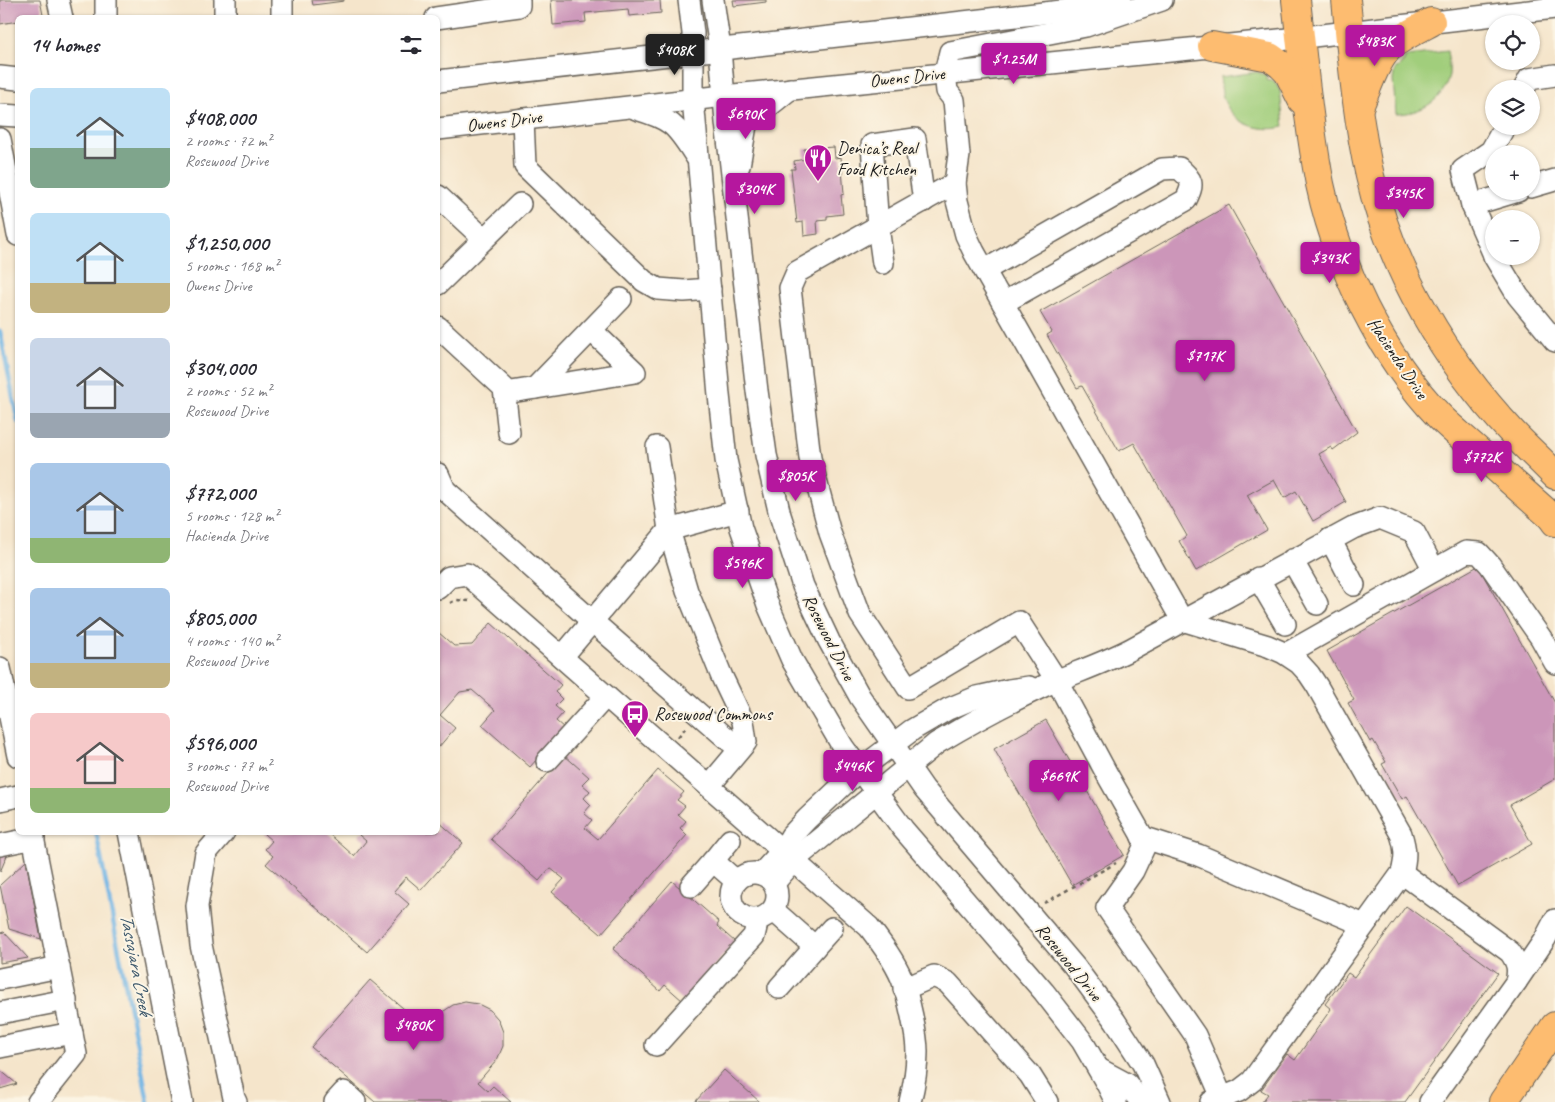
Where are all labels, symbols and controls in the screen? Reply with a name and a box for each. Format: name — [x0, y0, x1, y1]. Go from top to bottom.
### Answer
map controls — [1485, 15, 1540, 265]
button: locate — [1485, 15, 1540, 70]
pin: $483K — [1340, 24, 1410, 67]
icon: filters — [397, 31, 425, 59]
text: $483K — [1357, 31, 1393, 51]
text: 14 homes — [30, 32, 99, 58]
pin: $408K — [640, 34, 710, 76]
text: $408K — [657, 40, 693, 60]
pin: $1.25M — [973, 42, 1055, 85]
text: $1.25M — [992, 49, 1036, 69]
street label: Owens Drive — [869, 62, 947, 92]
button: layers — [1485, 80, 1540, 135]
pin: $690K — [711, 98, 781, 140]
text: $690K — [727, 104, 765, 124]
text: $408,000 — [185, 105, 255, 131]
street label: Owens Drive — [465, 105, 544, 136]
icon: home — [70, 108, 130, 168]
text: 2 rooms · 72 m² — [185, 131, 271, 151]
place label: Denica’s Real Food Kitchen — [837, 137, 920, 180]
restaurant icon: Denica’s Real Food Kitchen — [803, 143, 833, 182]
button: + — [1485, 145, 1540, 200]
text: Rosewood Drive — [185, 151, 268, 171]
pin: $304K — [720, 172, 790, 215]
pin: $345K — [1369, 176, 1439, 219]
text: $304K — [737, 179, 773, 199]
text: $345K — [1386, 183, 1422, 203]
button: − — [1485, 210, 1540, 265]
text: $1,250,000 — [185, 230, 269, 256]
icon: home — [70, 233, 130, 293]
pin: $343K — [1295, 242, 1365, 284]
text: $343K — [1312, 248, 1348, 268]
text: 5 rooms · 168 m² — [185, 256, 279, 276]
text: Owens Drive — [185, 276, 252, 296]
street label: Hacienda Drive — [1363, 313, 1434, 404]
pin: $717K — [1170, 340, 1240, 382]
text: $717K — [1187, 346, 1223, 366]
text: $304,000 — [185, 355, 255, 381]
icon: home — [70, 358, 130, 418]
text: 2 rooms · 52 m² — [185, 381, 271, 401]
text: Rosewood Drive — [185, 401, 268, 421]
pin: $772K — [1447, 440, 1517, 483]
text: $772K — [1464, 447, 1500, 467]
pin: $805K — [761, 460, 831, 502]
text: $805K — [778, 466, 814, 486]
text: $772,000 — [185, 480, 255, 506]
icon: home — [70, 483, 130, 543]
text: 5 rooms · 128 m² — [185, 506, 279, 526]
text: Hacienda Drive — [185, 526, 268, 546]
pin: $596K — [708, 546, 778, 589]
text: $596K — [725, 553, 761, 573]
street label: Rosewood Drive — [798, 590, 861, 685]
text: $805,000 — [185, 605, 255, 631]
icon: home — [70, 608, 130, 668]
text: 4 rooms · 140 m² — [185, 631, 279, 651]
text: Rosewood Drive — [185, 651, 268, 671]
bus stop icon: Rosewood Commons — [620, 699, 650, 738]
place label: Rosewood Commons — [654, 703, 774, 725]
text: $596,000 — [185, 730, 255, 756]
icon: home — [70, 733, 130, 793]
pin: $446K — [818, 750, 888, 792]
text: 3 rooms · 77 m² — [185, 756, 271, 776]
text: $446K — [834, 756, 872, 776]
pin: $669K — [1024, 760, 1094, 802]
text: $669K — [1040, 766, 1078, 786]
text: Rosewood Drive — [185, 776, 268, 796]
water label: Tassajara Creek — [114, 912, 158, 1021]
street label: Rosewood Drive — [1031, 919, 1108, 1006]
pin: $480K — [379, 1008, 449, 1051]
text: $480K — [396, 1015, 432, 1035]

